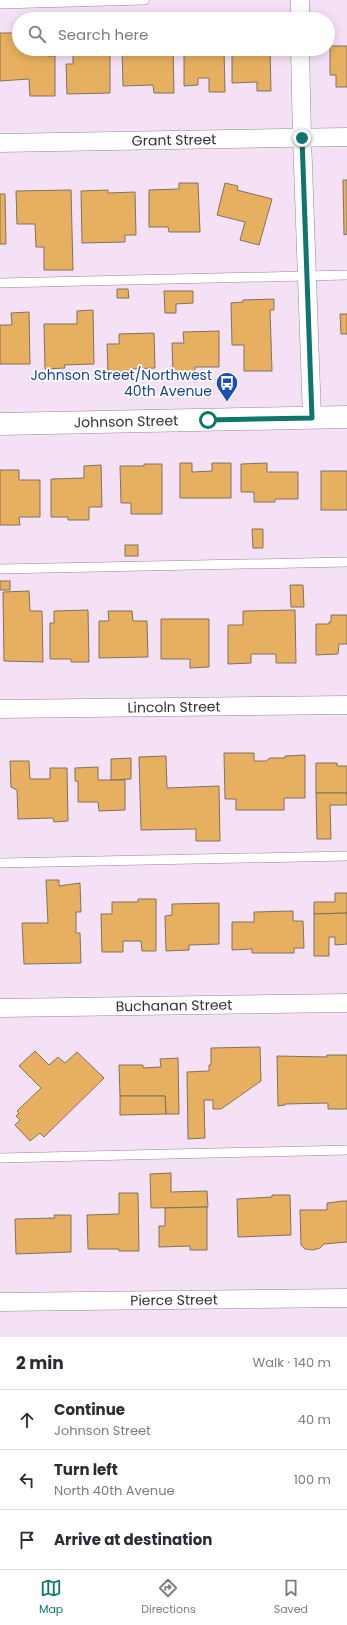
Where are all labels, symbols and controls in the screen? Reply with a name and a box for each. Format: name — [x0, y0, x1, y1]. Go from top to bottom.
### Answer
search box — [12, 12, 335, 56]
icon: search — [26, 23, 48, 45]
text: Search here — [58, 24, 148, 45]
street label: Grant Street — [132, 129, 216, 151]
route end — [293, 129, 311, 147]
place label: Johnson Street/Northwest 40th Avenue — [30, 365, 212, 401]
bus stop icon: Johnson Street/Northwest 40th Avenue — [214, 370, 240, 403]
street label: Johnson Street — [74, 410, 178, 433]
route start — [199, 411, 217, 429]
street label: Lincoln Street — [127, 696, 221, 718]
street label: Buchanan Street — [115, 995, 232, 1016]
street label: Pierce Street — [130, 1289, 218, 1310]
text: 2 min — [16, 1351, 64, 1375]
text: Walk · 140 m — [253, 1353, 331, 1372]
text: Continue — [54, 1399, 125, 1420]
icon: ahead — [16, 1409, 38, 1431]
text: 40 m — [298, 1410, 331, 1429]
text: Johnson Street — [54, 1421, 151, 1440]
text: Turn left — [54, 1459, 118, 1480]
icon: left — [16, 1469, 38, 1491]
text: 100 m — [294, 1470, 331, 1489]
text: North 40th Avenue — [54, 1481, 175, 1500]
icon: arrive — [16, 1529, 38, 1551]
text: Arrive at destination — [54, 1529, 212, 1550]
tab: Map — [39, 1577, 63, 1618]
tab: Directions — [141, 1577, 196, 1618]
tab: Saved — [274, 1577, 308, 1618]

